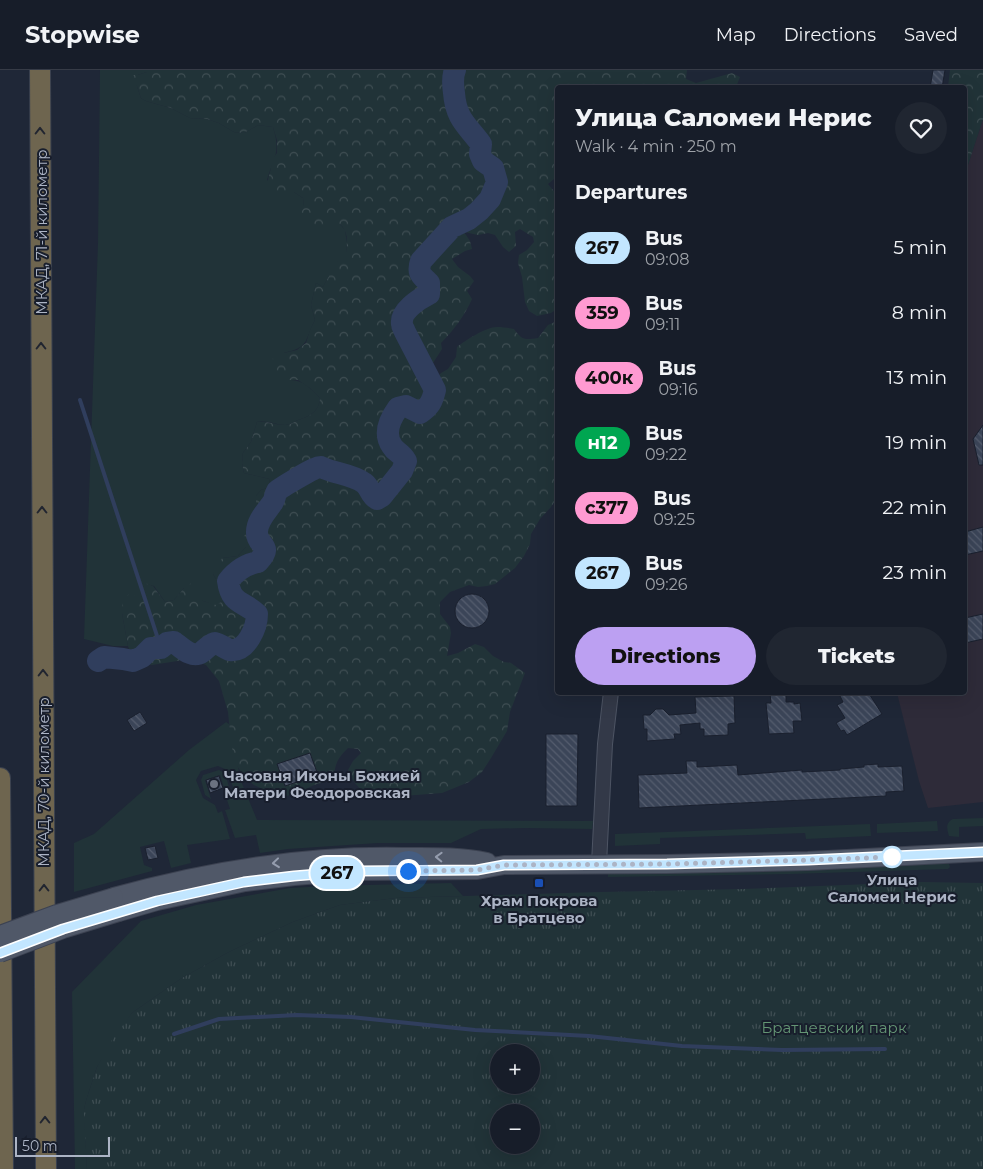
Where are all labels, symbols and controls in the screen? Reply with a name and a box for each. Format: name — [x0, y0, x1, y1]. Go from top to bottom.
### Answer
text: Stopwise — [25, 20, 140, 49]
text: Map — [716, 24, 756, 46]
text: Directions — [784, 24, 876, 46]
text: Saved — [904, 24, 958, 46]
button: heart — [895, 102, 947, 154]
text: Улица Саломеи Нерис — [575, 103, 872, 132]
one-way arrow — [35, 127, 45, 134]
text: Walk · 4 min · 250 m — [575, 137, 737, 156]
street label: МКАД, 71-й километр — [32, 149, 51, 315]
text: Departures — [575, 181, 687, 204]
text: Bus — [645, 227, 683, 250]
text: 5 min — [893, 236, 947, 259]
text: 267 — [586, 237, 619, 259]
text: 09:08 — [645, 250, 690, 269]
text: Bus — [645, 292, 683, 315]
text: 8 min — [892, 301, 947, 324]
text: 359 — [586, 302, 619, 324]
text: 09:11 — [645, 315, 680, 334]
one-way arrow — [36, 342, 46, 350]
text: Bus — [658, 357, 696, 380]
text: 13 min — [886, 366, 947, 389]
text: 400к — [585, 367, 633, 389]
text: 09:16 — [658, 380, 698, 399]
text: Bus — [645, 422, 683, 445]
text: 19 min — [885, 431, 947, 454]
text: н12 — [587, 432, 618, 454]
text: 09:22 — [645, 445, 687, 464]
text: Bus — [653, 487, 691, 510]
text: 22 min — [882, 496, 947, 519]
text: с377 — [585, 497, 628, 519]
one-way arrow — [37, 506, 47, 514]
text: 09:25 — [653, 510, 695, 529]
text: Bus — [645, 552, 683, 575]
text: 23 min — [882, 561, 947, 584]
text: 267 — [586, 562, 619, 584]
text: 09:26 — [645, 575, 688, 594]
button: Directions — [575, 627, 756, 685]
button: Tickets — [766, 627, 947, 685]
one-way arrow — [38, 669, 48, 676]
street label: МКАД, 70-й километр — [34, 697, 53, 867]
place label: Часовня Иконы Божией Матери Феодоровская — [224, 766, 420, 802]
marker: Часовня Иконы Божией Матери Феодоровская — [208, 778, 220, 790]
marker: Улица Саломеи Нерис — [881, 846, 903, 868]
one-way arrow — [434, 852, 442, 863]
one-way arrow — [272, 857, 280, 868]
line badge: 267 — [308, 857, 366, 889]
your location — [396, 859, 421, 884]
text: 267 — [320, 862, 354, 884]
place label: Улица Саломеи Нерис — [828, 870, 956, 906]
marker: Храм Покрова в Братцево — [533, 877, 545, 889]
one-way arrow — [39, 884, 49, 892]
place label: Храм Покрова в Братцево — [481, 891, 597, 927]
park label: Братцевский парк — [761, 1018, 907, 1037]
map controls — [490, 1044, 540, 1154]
button: + — [490, 1044, 540, 1094]
button: − — [490, 1104, 540, 1154]
one-way arrow — [40, 1116, 50, 1124]
scale bar — [15, 1134, 110, 1157]
text: 50 m — [22, 1137, 58, 1155]

